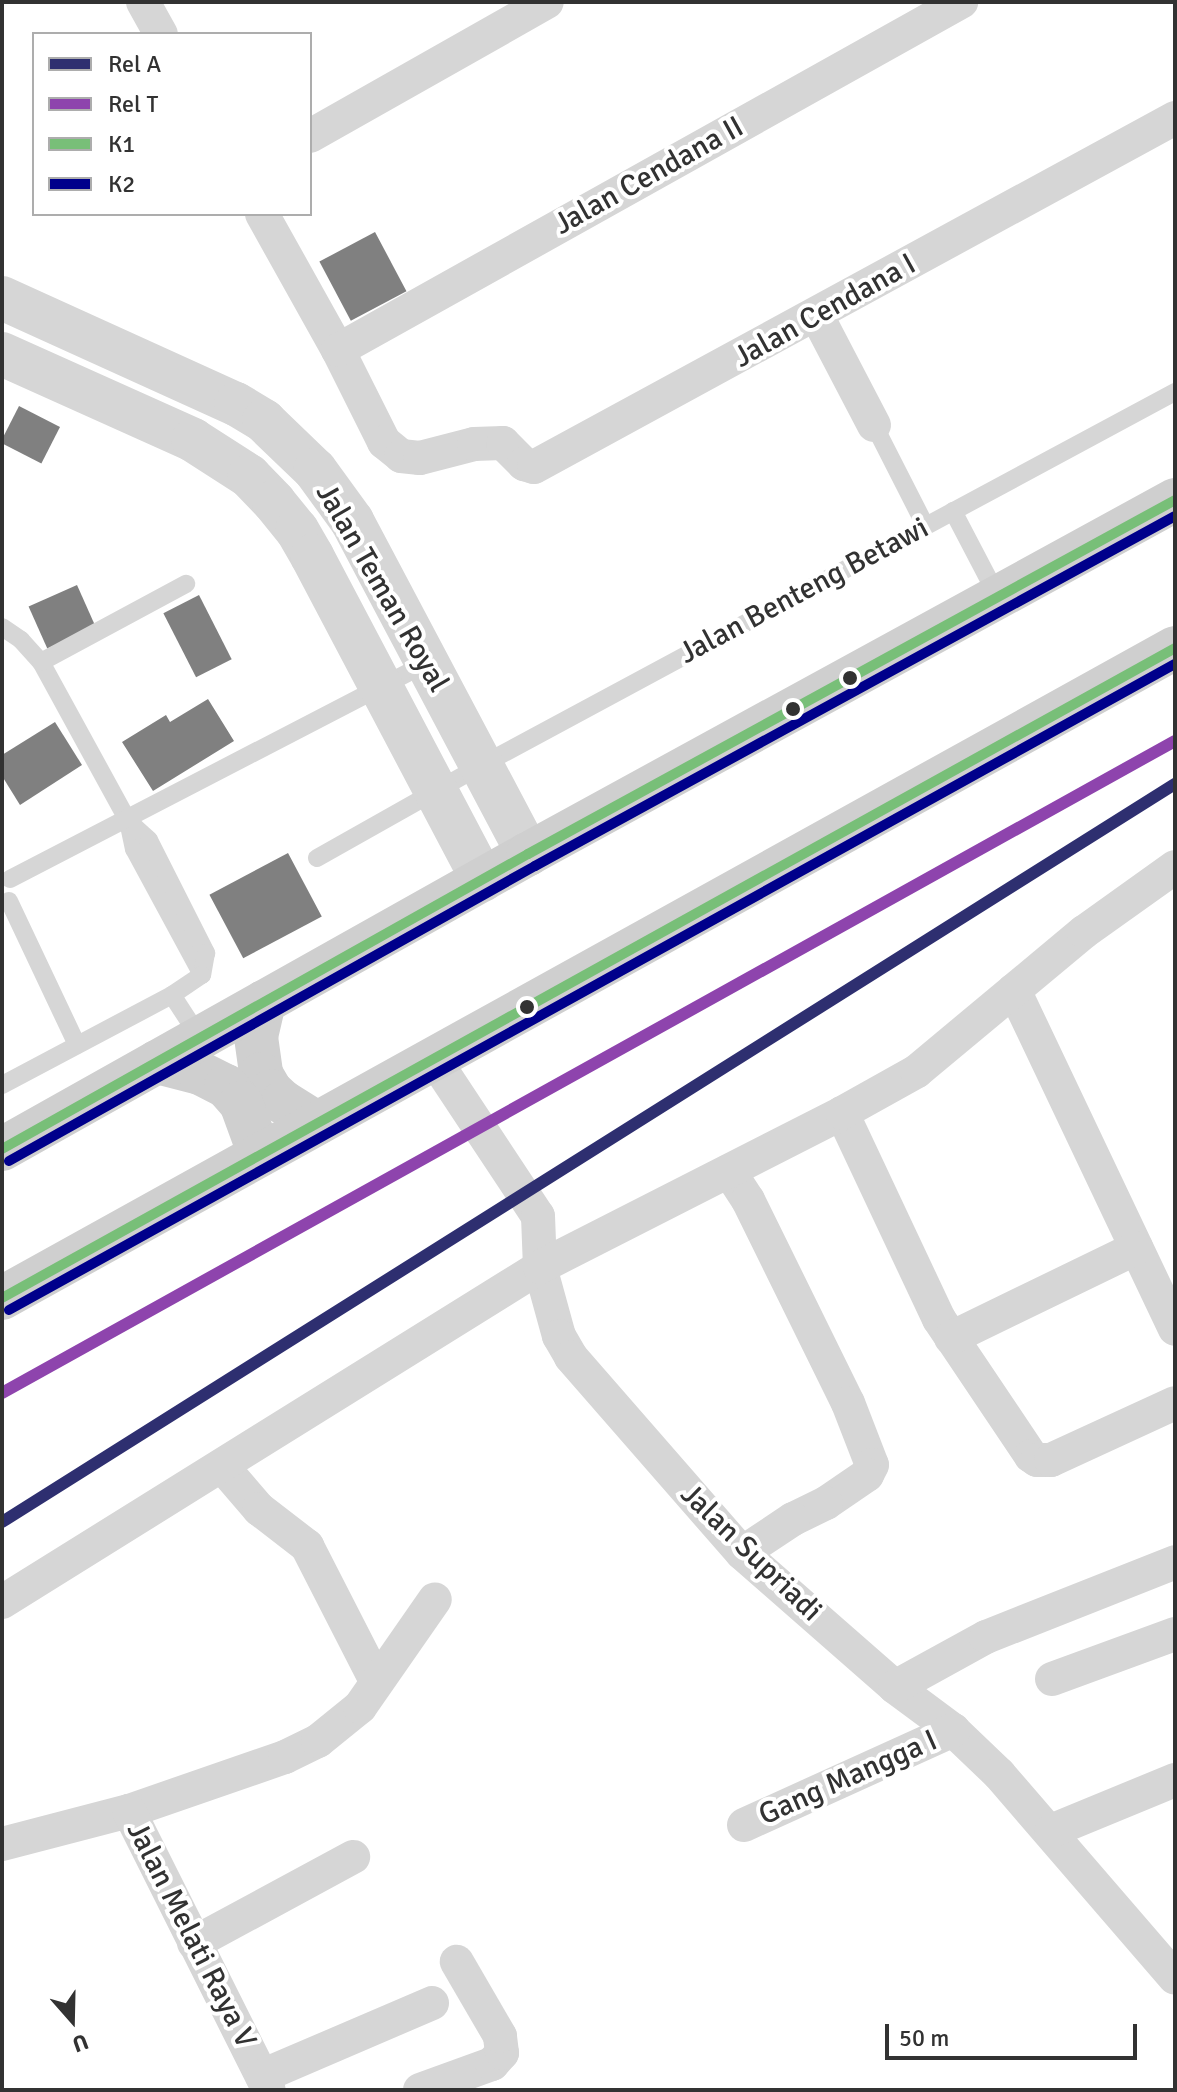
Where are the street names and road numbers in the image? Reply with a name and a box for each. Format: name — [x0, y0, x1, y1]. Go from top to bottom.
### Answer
street label: Jalan Cendana II — [548, 109, 750, 243]
street label: Jalan Cendana I — [728, 246, 922, 376]
street label: Jalan Teman Royal — [308, 477, 456, 699]
street label: Jalan Benteng Betawi — [673, 510, 935, 672]
street label: Jalan Supriadi — [673, 1477, 829, 1629]
street label: Gang Mangga I — [753, 1723, 943, 1833]
street label: Jalan Melati Raya V — [119, 1816, 263, 2054]

